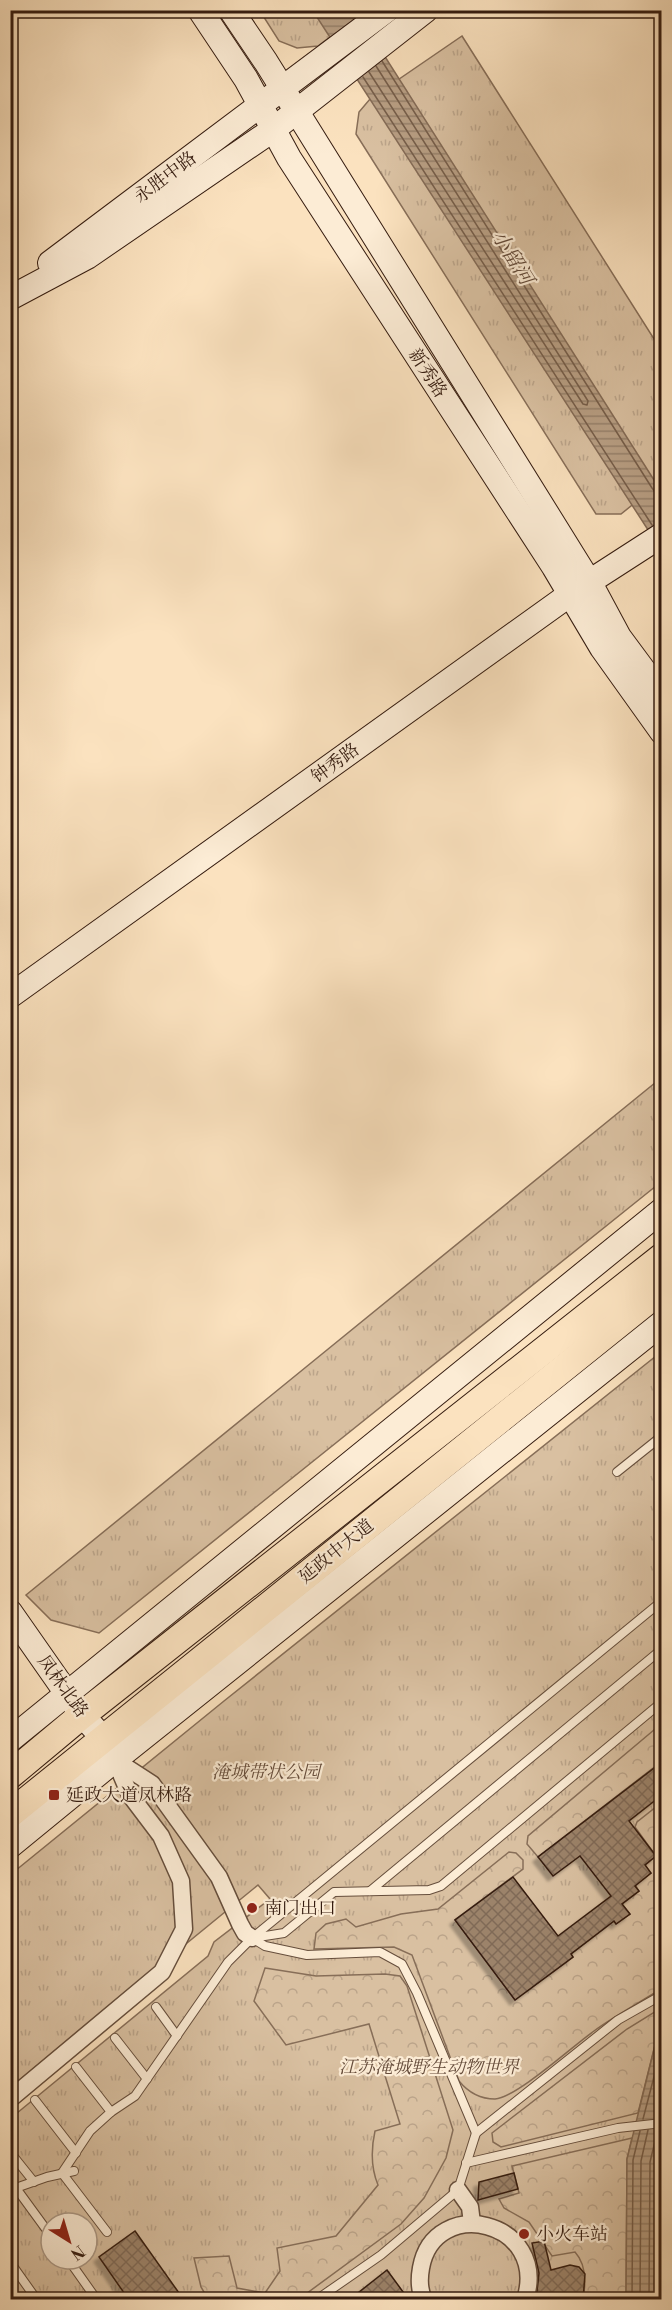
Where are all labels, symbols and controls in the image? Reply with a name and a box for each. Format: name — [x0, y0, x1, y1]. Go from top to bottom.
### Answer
street label: 永胜中路 — [130, 147, 201, 208]
water label: 小留河 — [485, 226, 540, 292]
street label: 新秀路 — [403, 344, 452, 402]
street label: 钟秀路 — [307, 738, 364, 789]
street label: 延政中大道 — [294, 1514, 379, 1589]
street label: 凤林北路 — [32, 1650, 93, 1722]
park label: 淹城带状公园 — [212, 1761, 323, 1784]
place label: 延政大道凤林路 — [66, 1784, 192, 1807]
marker: 延政大道凤林路 — [47, 1788, 61, 1802]
place label: 南门出口 — [264, 1897, 336, 1920]
marker: 南门出口 — [245, 1901, 259, 1915]
park label: 江苏淹城野生动物世界 — [339, 2056, 520, 2079]
north arrow — [39, 2211, 99, 2271]
place label: 小火车站 — [536, 2223, 608, 2246]
marker: 小火车站 — [517, 2227, 531, 2241]
text: N — [66, 2240, 88, 2264]

